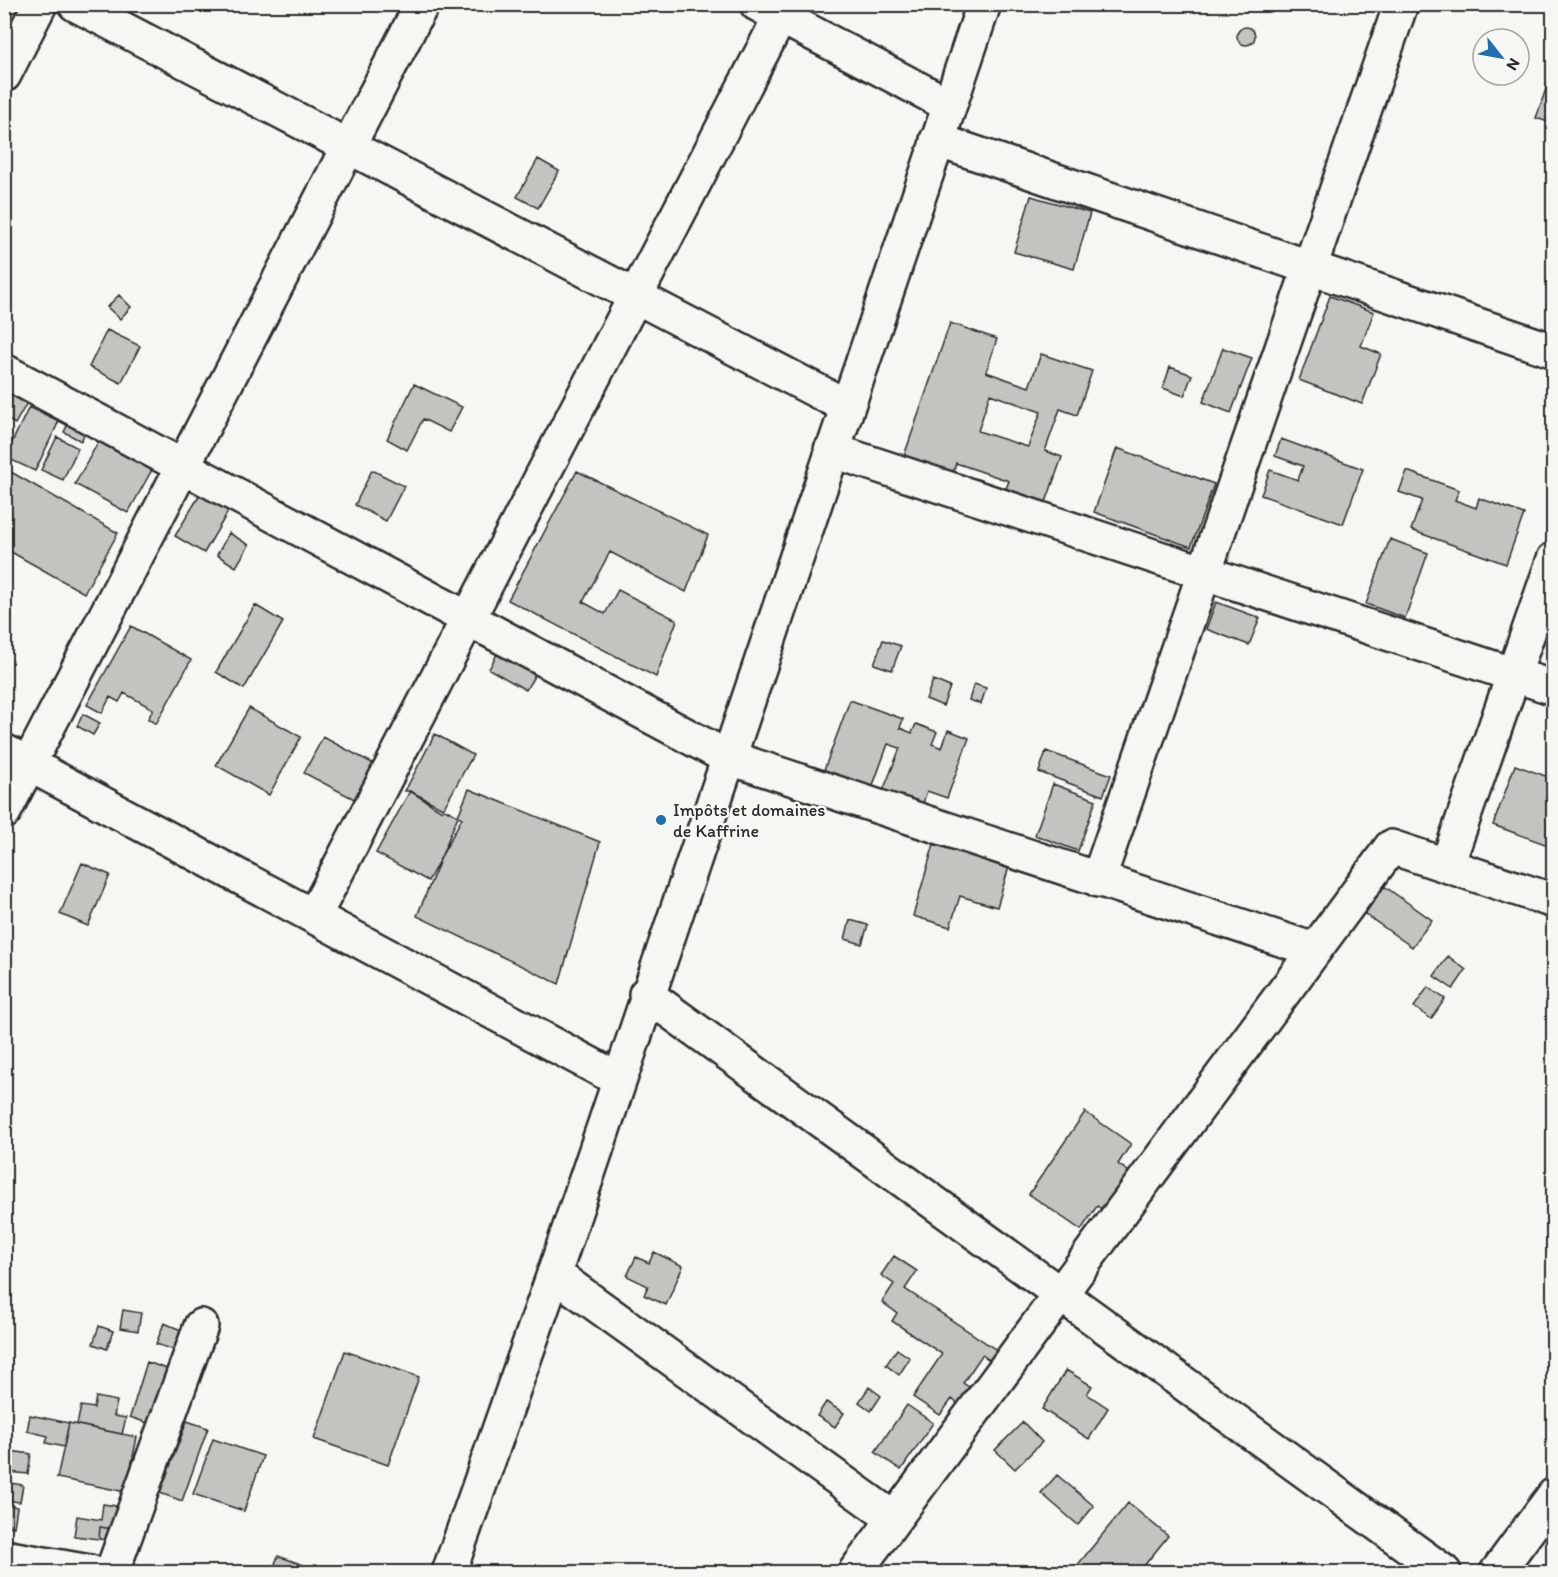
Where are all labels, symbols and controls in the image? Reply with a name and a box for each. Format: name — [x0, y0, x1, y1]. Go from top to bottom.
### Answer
north arrow — [1471, 27, 1531, 87]
text: N — [1503, 55, 1524, 74]
place label: Impôts et domaines de Kaffrine — [673, 799, 825, 842]
marker: Impôts et domaines de Kaffrine — [654, 813, 668, 827]

